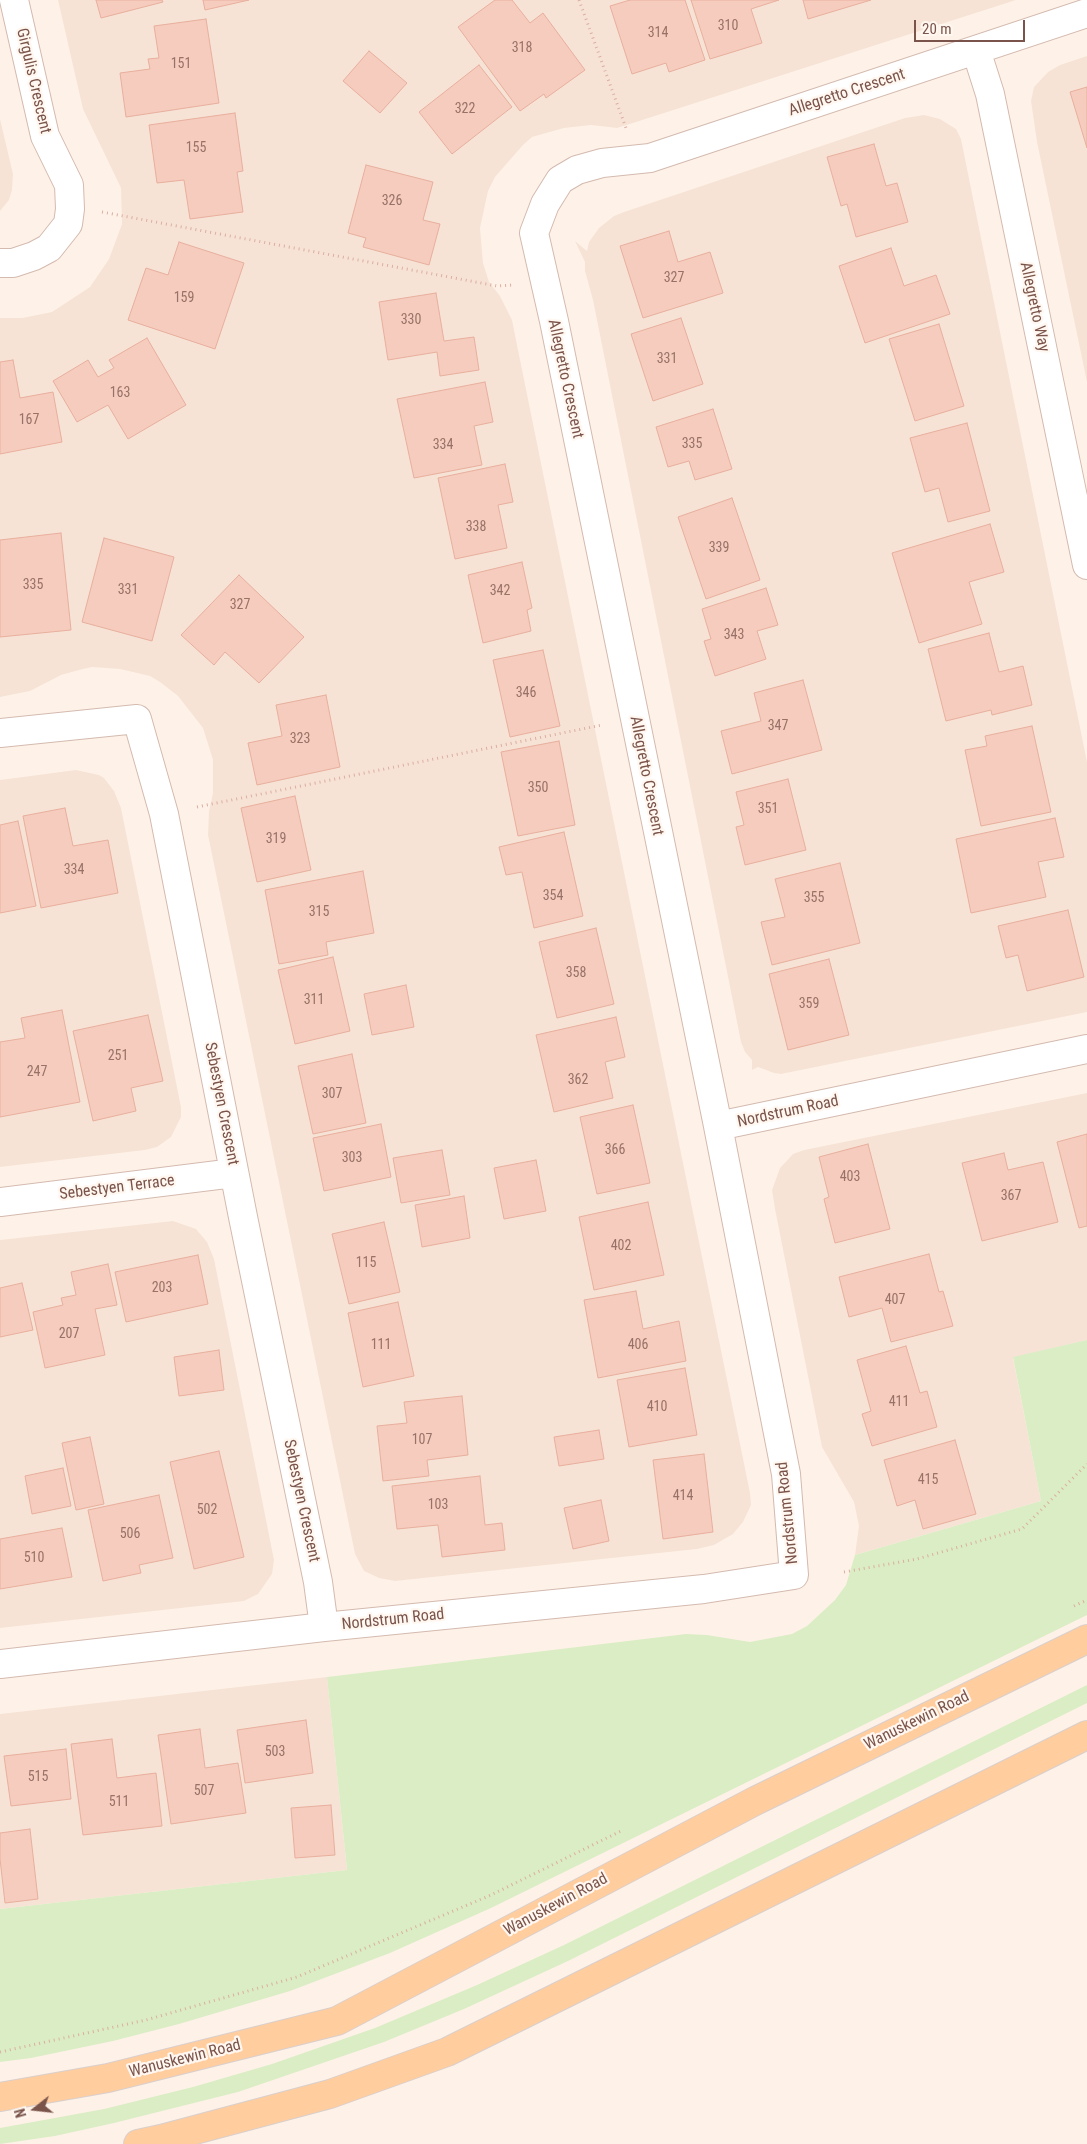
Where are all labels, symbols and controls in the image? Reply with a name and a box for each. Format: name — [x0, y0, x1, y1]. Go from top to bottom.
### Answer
scale bar — [917, 10, 1028, 42]
house number: 310 — [718, 18, 738, 34]
text: 20 m — [922, 20, 952, 38]
house number: 314 — [648, 25, 668, 41]
street label: Girgulis Crescent — [12, 26, 54, 136]
house number: 318 — [512, 40, 532, 56]
house number: 151 — [171, 56, 191, 72]
street label: Allegretto Crescent — [786, 65, 908, 121]
house number: 322 — [455, 101, 475, 117]
house number: 155 — [186, 140, 206, 156]
house number: 326 — [382, 193, 402, 209]
street label: Allegretto Way — [1015, 260, 1053, 354]
house number: 327 — [664, 270, 684, 286]
house number: 159 — [174, 290, 194, 306]
house number: 330 — [401, 312, 421, 328]
street label: Allegretto Crescent — [543, 318, 587, 440]
house number: 331 — [657, 351, 677, 367]
house number: 163 — [110, 385, 130, 401]
house number: 167 — [19, 412, 39, 428]
house number: 335 — [682, 436, 702, 452]
house number: 334 — [433, 437, 453, 453]
house number: 338 — [466, 519, 486, 535]
house number: 339 — [709, 540, 729, 556]
house number: 335 — [23, 577, 43, 593]
house number: 331 — [118, 582, 138, 598]
house number: 342 — [490, 583, 510, 599]
house number: 327 — [230, 597, 250, 613]
house number: 343 — [724, 627, 744, 643]
house number: 346 — [516, 685, 536, 701]
street label: Allegretto Crescent — [625, 715, 667, 837]
house number: 347 — [768, 718, 788, 734]
house number: 323 — [290, 731, 310, 747]
house number: 350 — [528, 780, 548, 796]
house number: 351 — [758, 801, 778, 817]
house number: 319 — [266, 831, 286, 847]
house number: 334 — [64, 862, 84, 878]
house number: 354 — [543, 888, 563, 904]
house number: 355 — [804, 890, 824, 906]
house number: 315 — [309, 904, 329, 920]
house number: 358 — [566, 965, 586, 981]
house number: 311 — [304, 992, 324, 1008]
house number: 359 — [799, 996, 819, 1012]
street label: Sebestyen Crescent — [200, 1041, 242, 1167]
house number: 251 — [108, 1048, 128, 1064]
house number: 247 — [27, 1064, 47, 1080]
house number: 362 — [568, 1072, 588, 1088]
house number: 307 — [322, 1086, 342, 1102]
street label: Nordstrum Road — [736, 1092, 840, 1132]
house number: 366 — [605, 1142, 625, 1158]
house number: 303 — [342, 1150, 362, 1166]
house number: 403 — [840, 1169, 860, 1185]
street label: Sebestyen Terrace — [58, 1171, 176, 1205]
house number: 367 — [1001, 1188, 1021, 1204]
house number: 402 — [611, 1238, 631, 1254]
house number: 115 — [356, 1255, 376, 1271]
house number: 203 — [152, 1280, 172, 1296]
house number: 407 — [885, 1292, 905, 1308]
house number: 207 — [59, 1326, 79, 1342]
house number: 111 — [371, 1337, 391, 1353]
house number: 406 — [628, 1337, 648, 1353]
house number: 411 — [889, 1394, 909, 1410]
house number: 410 — [647, 1399, 667, 1415]
house number: 107 — [412, 1432, 432, 1448]
street label: Sebestyen Crescent — [279, 1438, 323, 1564]
street label: Nordstrum Road — [773, 1461, 803, 1565]
house number: 415 — [918, 1472, 938, 1488]
house number: 414 — [673, 1488, 693, 1504]
house number: 103 — [428, 1497, 448, 1513]
house number: 502 — [197, 1502, 217, 1518]
house number: 506 — [120, 1526, 140, 1542]
house number: 510 — [24, 1550, 44, 1566]
street label: Nordstrum Road — [341, 1605, 445, 1635]
street label: Wanuskewin Road — [861, 1687, 973, 1755]
house number: 503 — [265, 1744, 285, 1760]
house number: 515 — [28, 1769, 48, 1785]
house number: 507 — [194, 1783, 214, 1799]
house number: 511 — [109, 1794, 129, 1810]
street label: Wanuskewin Road — [501, 1870, 611, 1940]
street label: Wanuskewin Road — [127, 2036, 243, 2082]
north arrow — [10, 2084, 60, 2134]
text: N — [12, 2107, 29, 2119]

